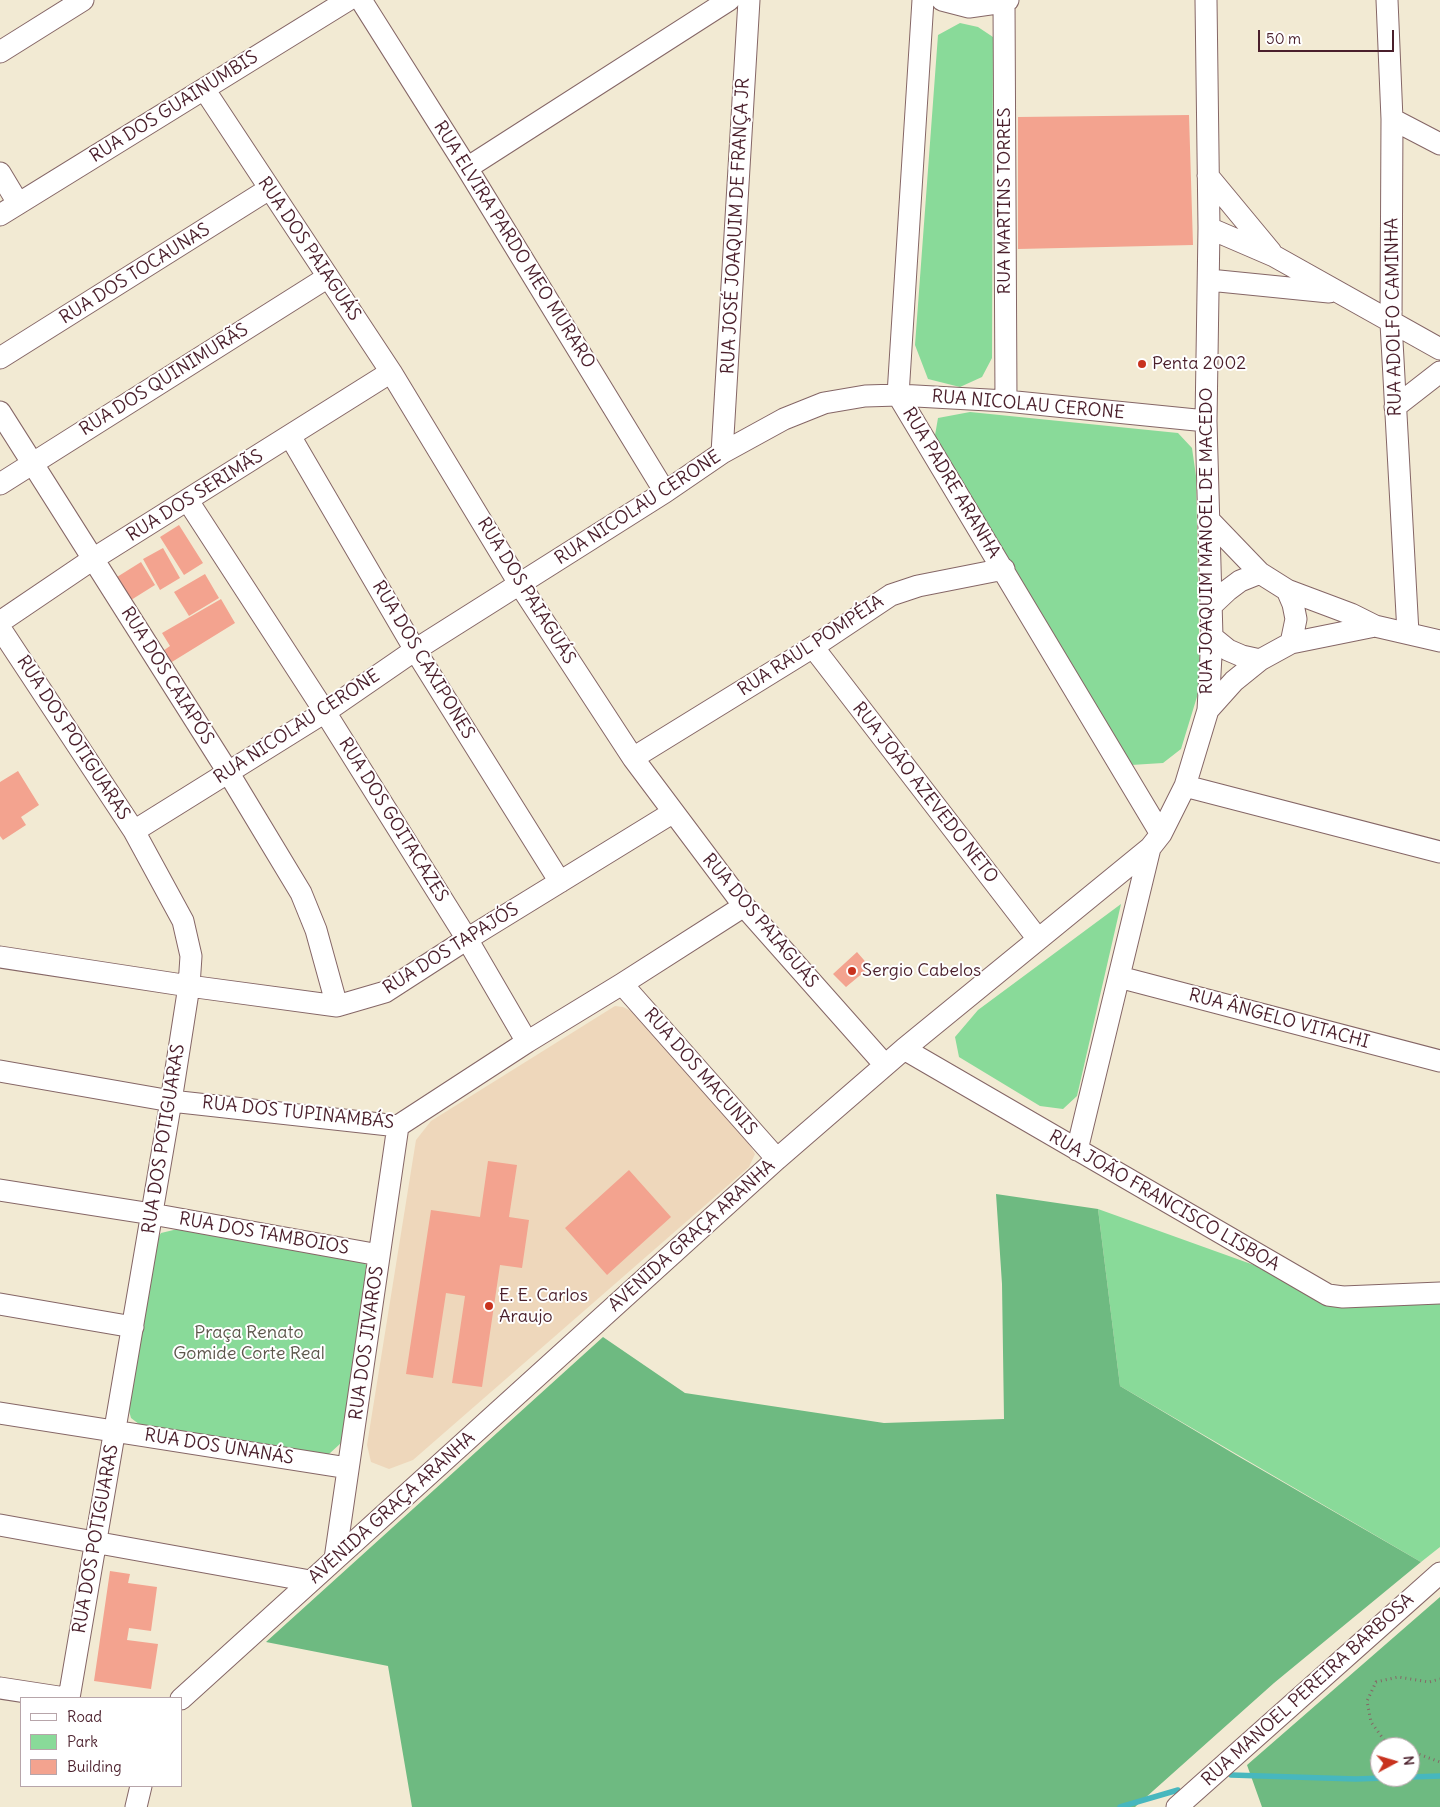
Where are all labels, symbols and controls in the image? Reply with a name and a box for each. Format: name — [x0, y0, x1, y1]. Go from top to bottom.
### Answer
scale bar — [1260, 20, 1396, 52]
text: 50 m — [1266, 29, 1301, 48]
street label: RUA DOS GUAINUMBIS — [86, 46, 262, 168]
street label: RUA JOSÉ JOAQUIM DE FRANÇA JR — [717, 77, 755, 375]
street label: RUA MARTINS TORRES — [994, 108, 1016, 294]
street label: RUA ELVIRA PARDO MEO MURARO — [429, 117, 599, 373]
street label: RUA DOS PAIAGUÁS — [253, 173, 365, 325]
street label: RUA ADOLFO CAMINHA — [1381, 217, 1407, 417]
street label: RUA DOS TOCAUNAS — [56, 219, 214, 329]
street label: RUA DOS QUINIMURÃS — [76, 319, 252, 441]
place label: Penta 2002 — [1152, 353, 1246, 375]
marker: Penta 2002 — [1136, 358, 1148, 370]
street label: RUA NICOLAU CERONE — [931, 386, 1125, 424]
street label: RUA JOAQUIM MANOEL DE MACEDO — [1196, 387, 1218, 695]
street label: RUA PADRE ARANHA — [897, 404, 1005, 562]
street label: RUA DOS SERIMÃS — [123, 445, 267, 547]
street label: RUA NICOLAU CERONE — [551, 446, 725, 570]
street label: RUA DOS PAIAGUÁS — [472, 514, 580, 668]
street label: RUA DOS CAXIPONES — [367, 577, 479, 743]
street label: RUA RAUL POMPÉIA — [734, 591, 888, 701]
street label: RUA DOS CAIAPÓS — [116, 603, 218, 749]
street label: RUA DOS POTIGUARAS — [12, 652, 134, 824]
street label: RUA NICOLAU CERONE — [210, 665, 384, 789]
street label: RUA JOÃO AZEVEDO NETO — [848, 698, 1002, 888]
street label: RUA DOS GOITACAZES — [334, 734, 452, 906]
street label: RUA DOS PAIAGUÁS — [698, 849, 822, 993]
street label: RUA DOS TAPAJÓS — [379, 899, 523, 999]
place label: Sergio Cabelos — [862, 960, 981, 982]
marker: Sergio Cabelos — [846, 965, 858, 977]
street label: RUA ÂNGELO VITACHI — [1186, 984, 1372, 1054]
street label: RUA DOS MACUNIS — [639, 1004, 761, 1140]
street label: RUA DOS POTIGUARAS — [138, 1043, 190, 1235]
street label: RUA DOS TUPINAMBÁS — [201, 1092, 395, 1134]
street label: RUA JOÃO FRANCISCO LISBOA — [1045, 1126, 1283, 1276]
street label: AVENIDA GRAÇA ARANHA — [604, 1156, 780, 1316]
street label: RUA DOS TAMBOIOS — [177, 1208, 351, 1260]
street label: RUA DOS JIVAROS — [345, 1265, 389, 1421]
place label: E. E. Carlos Araujo — [499, 1285, 588, 1328]
marker: E. E. Carlos Araujo — [483, 1300, 495, 1312]
park label: Praça Renato Gomide Corte Real — [173, 1322, 325, 1365]
street label: RUA DOS UNANÁS — [143, 1425, 295, 1469]
street label: AVENIDA GRAÇA ARANHA — [304, 1428, 480, 1588]
street label: RUA DOS POTIGUARAS — [69, 1443, 123, 1635]
street label: RUA MANOEL PEREIRA BARBOSA — [1198, 1589, 1418, 1791]
legend — [20, 1697, 182, 1787]
text: Road — [67, 1707, 102, 1726]
text: Park — [67, 1732, 98, 1751]
north arrow — [1370, 1737, 1420, 1787]
text: Building — [67, 1757, 122, 1776]

